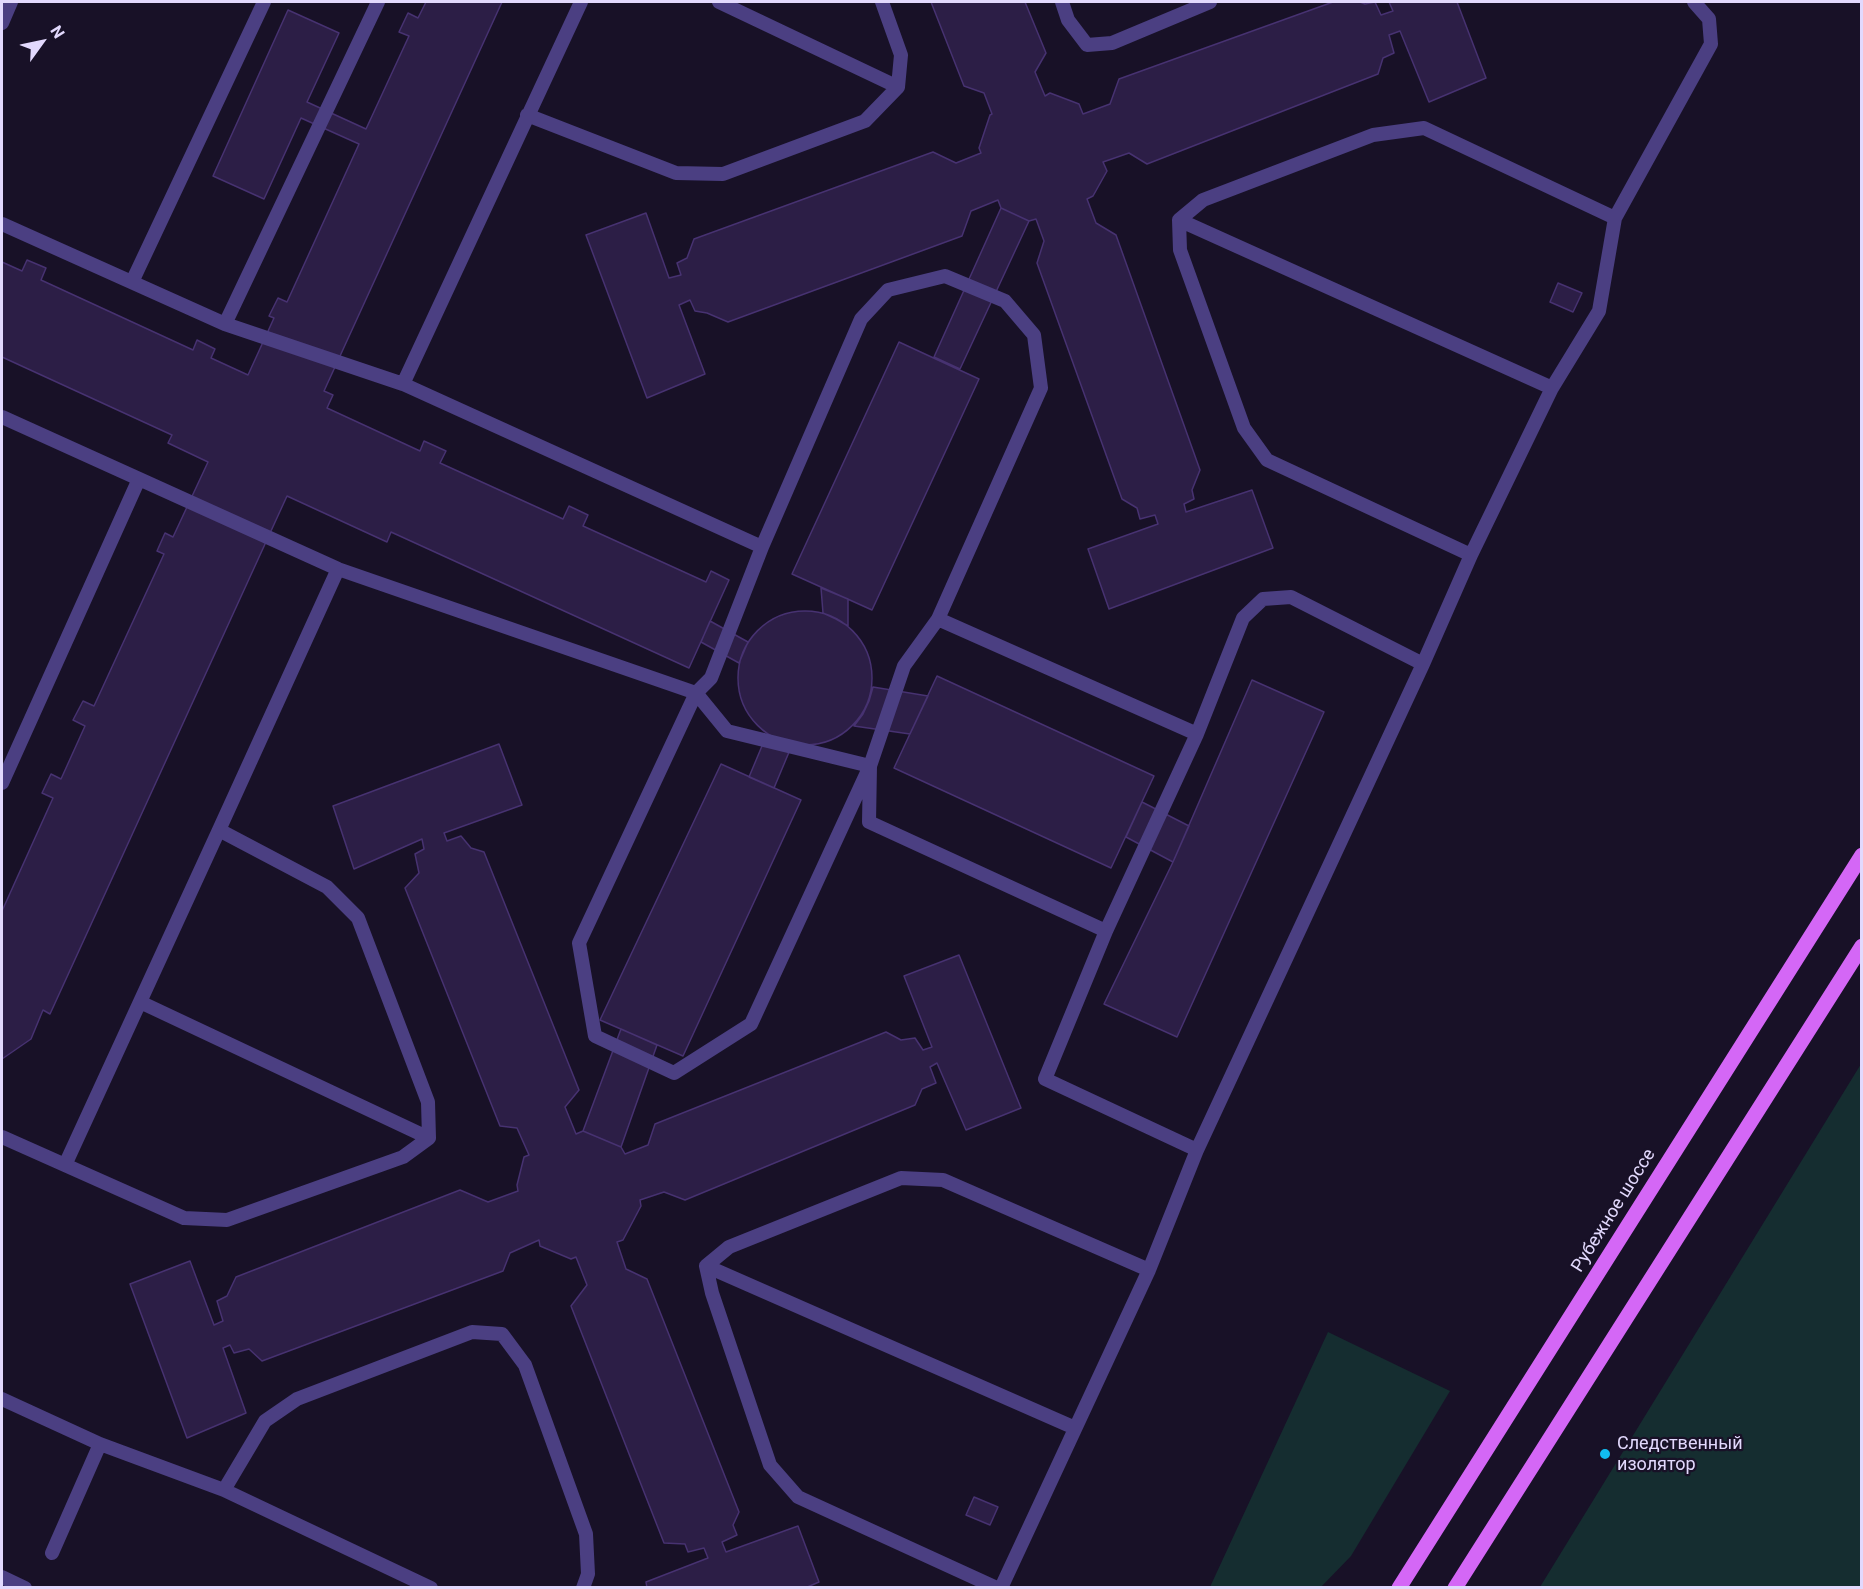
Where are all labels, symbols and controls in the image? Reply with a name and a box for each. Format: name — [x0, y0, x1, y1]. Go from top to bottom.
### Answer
north arrow — [12, 12, 72, 72]
text: N — [46, 22, 69, 42]
street label: Рубежное шоссе — [1567, 1145, 1661, 1277]
place label: Следственный изолятор — [1617, 1433, 1743, 1476]
marker: Следственный изолятор — [1598, 1447, 1612, 1461]

